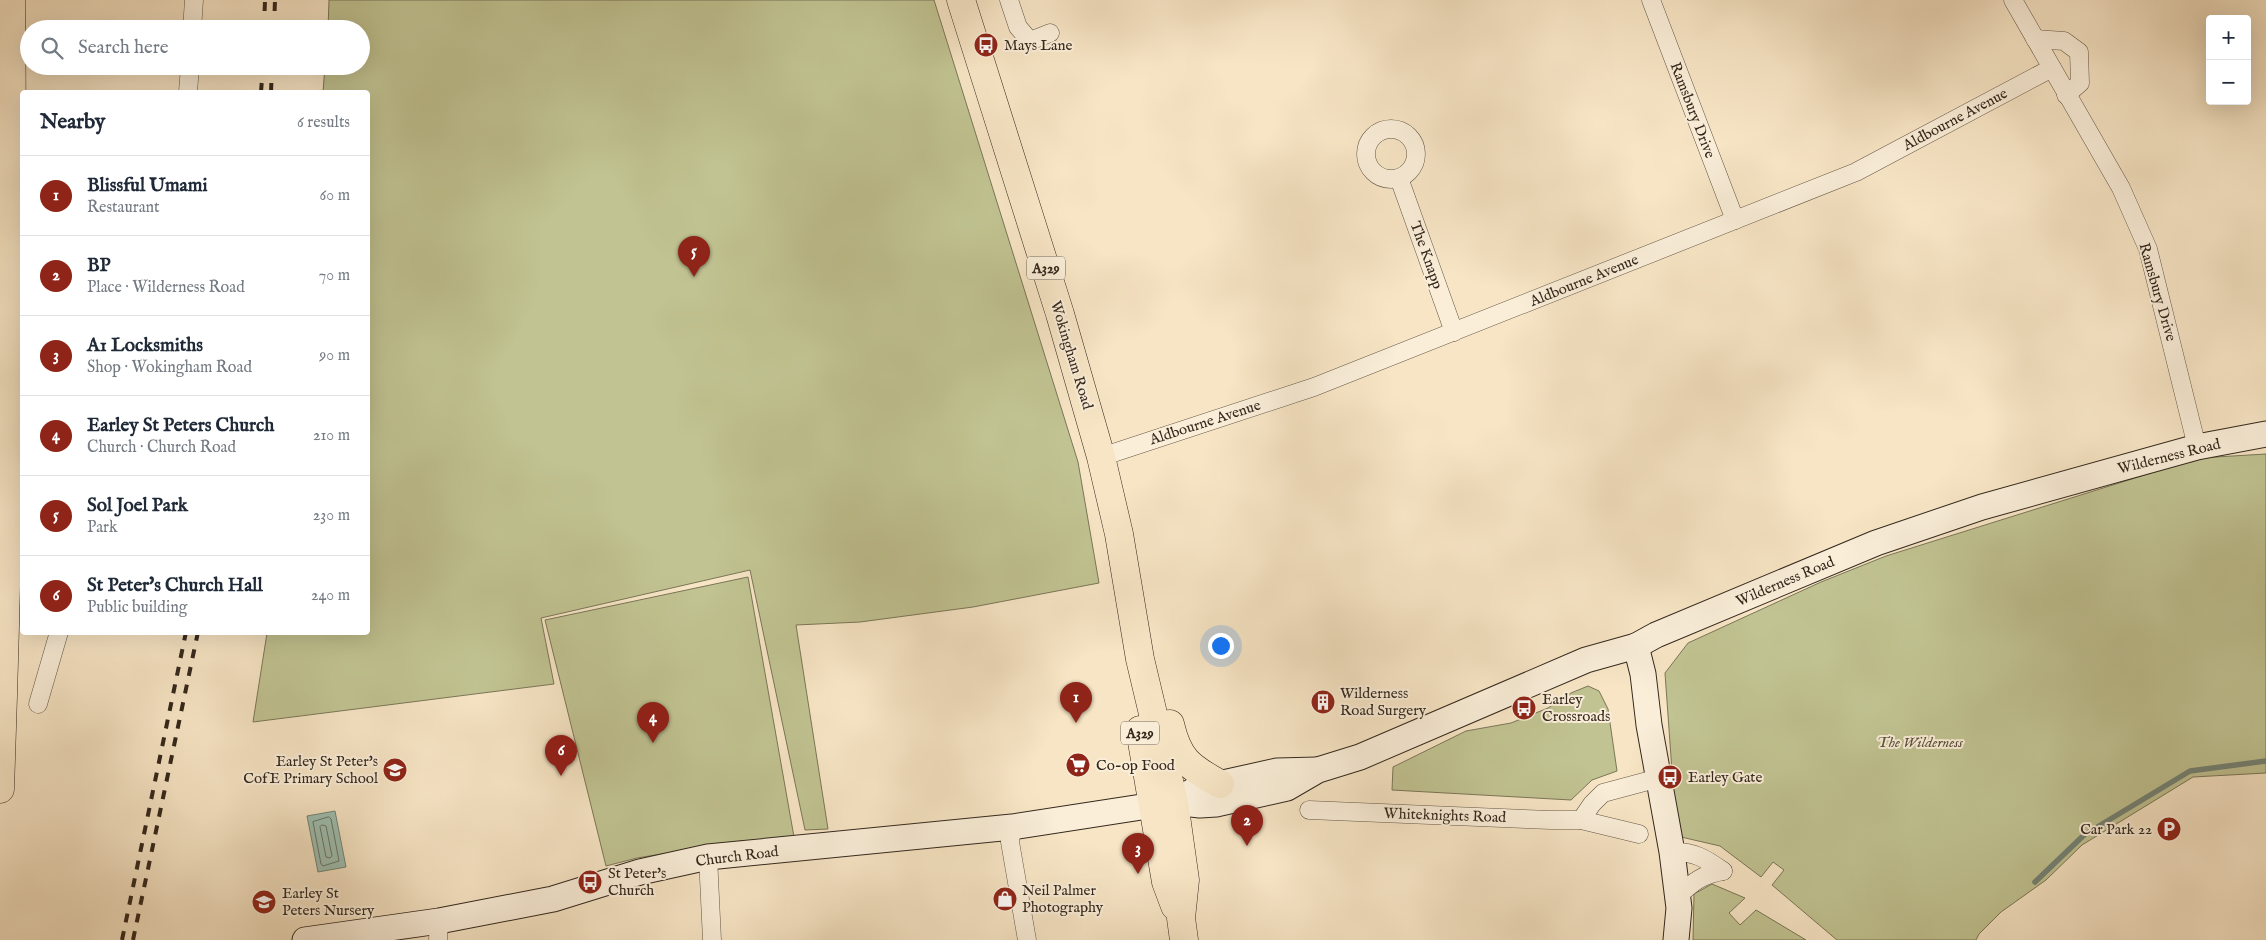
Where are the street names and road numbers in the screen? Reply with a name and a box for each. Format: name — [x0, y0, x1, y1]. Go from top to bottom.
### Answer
street label: Ramsbury Drive — [1665, 59, 1720, 161]
street label: Aldbourne Avenue — [1899, 84, 2011, 155]
street label: The Knapp — [1406, 219, 1448, 292]
street label: Ramsbury Drive — [2134, 241, 2181, 344]
street label: Aldbourne Avenue — [1526, 250, 1641, 311]
road number: A329 — [1027, 256, 1065, 280]
street label: Wokingham Road — [1046, 298, 1097, 413]
street label: Aldbourne Avenue — [1146, 396, 1263, 450]
street label: Wilderness Road — [2116, 434, 2224, 478]
street label: Wilderness Road — [1733, 552, 1838, 611]
road number: A329 — [1121, 721, 1159, 744]
street label: Whiteknights Road — [1383, 804, 1508, 827]
street label: Church Road — [694, 842, 781, 871]

